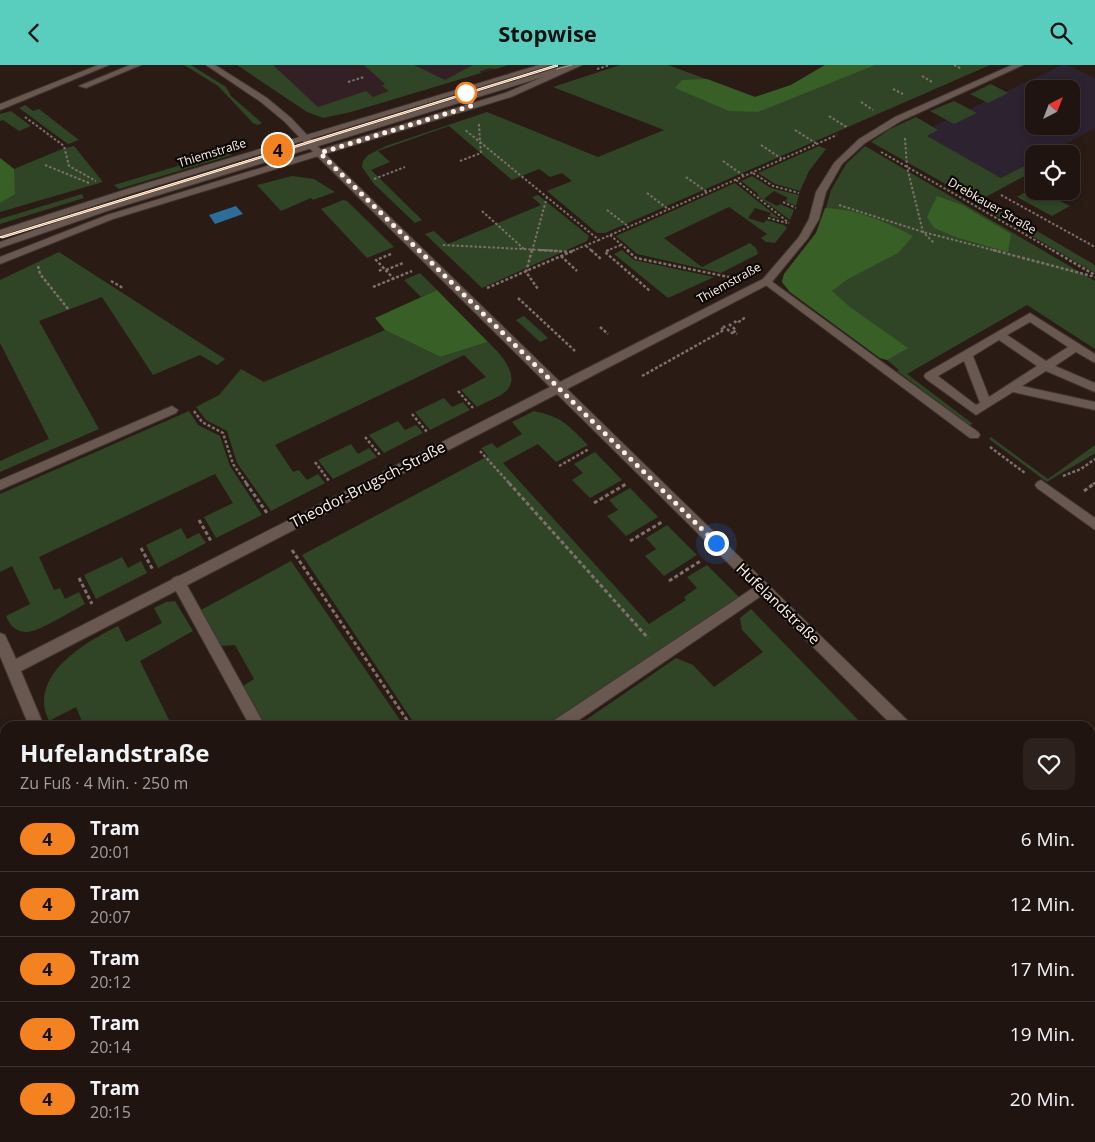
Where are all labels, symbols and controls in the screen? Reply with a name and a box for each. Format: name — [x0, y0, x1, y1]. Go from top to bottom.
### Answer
text: Stopwise — [498, 18, 597, 48]
icon: back — [20, 19, 48, 47]
icon: search — [1047, 19, 1075, 47]
north arrow — [1025, 80, 1080, 135]
map controls — [1025, 80, 1080, 200]
unlabelled marker — [455, 82, 477, 104]
street label: Thiemstraße — [176, 134, 248, 171]
line badge: 4 — [262, 134, 294, 166]
text: 4 — [273, 138, 283, 162]
button: locate — [1025, 145, 1080, 200]
street label: Drebkauer Straße — [945, 173, 1040, 238]
street label: Thiemstraße — [694, 258, 764, 307]
street label: Theodor-Brugsch-Straße — [287, 436, 448, 532]
your location — [704, 531, 729, 556]
street label: Hufelandstraße — [733, 558, 825, 648]
text: Hufelandstraße — [20, 736, 209, 769]
button: heart — [1023, 738, 1075, 790]
text: Zu Fuß · 4 Min. · 250 m — [20, 772, 188, 794]
text: Tram — [90, 815, 140, 841]
text: 6 Min. — [1021, 826, 1075, 852]
text: 4 — [42, 827, 53, 851]
text: 20:01 — [90, 841, 131, 863]
text: Tram — [90, 880, 140, 906]
text: 12 Min. — [1010, 891, 1075, 917]
text: 4 — [42, 892, 53, 916]
text: 20:07 — [90, 906, 131, 928]
text: Tram — [90, 945, 140, 971]
text: 17 Min. — [1010, 956, 1075, 982]
text: 4 — [42, 957, 53, 981]
text: 20:12 — [90, 971, 131, 993]
text: Tram — [90, 1010, 140, 1036]
text: 19 Min. — [1010, 1021, 1075, 1047]
text: 4 — [42, 1022, 53, 1046]
text: 20:14 — [90, 1036, 131, 1058]
text: Tram — [90, 1075, 140, 1101]
text: 20 Min. — [1010, 1086, 1075, 1112]
text: 4 — [42, 1087, 53, 1111]
text: 20:15 — [90, 1101, 131, 1123]

